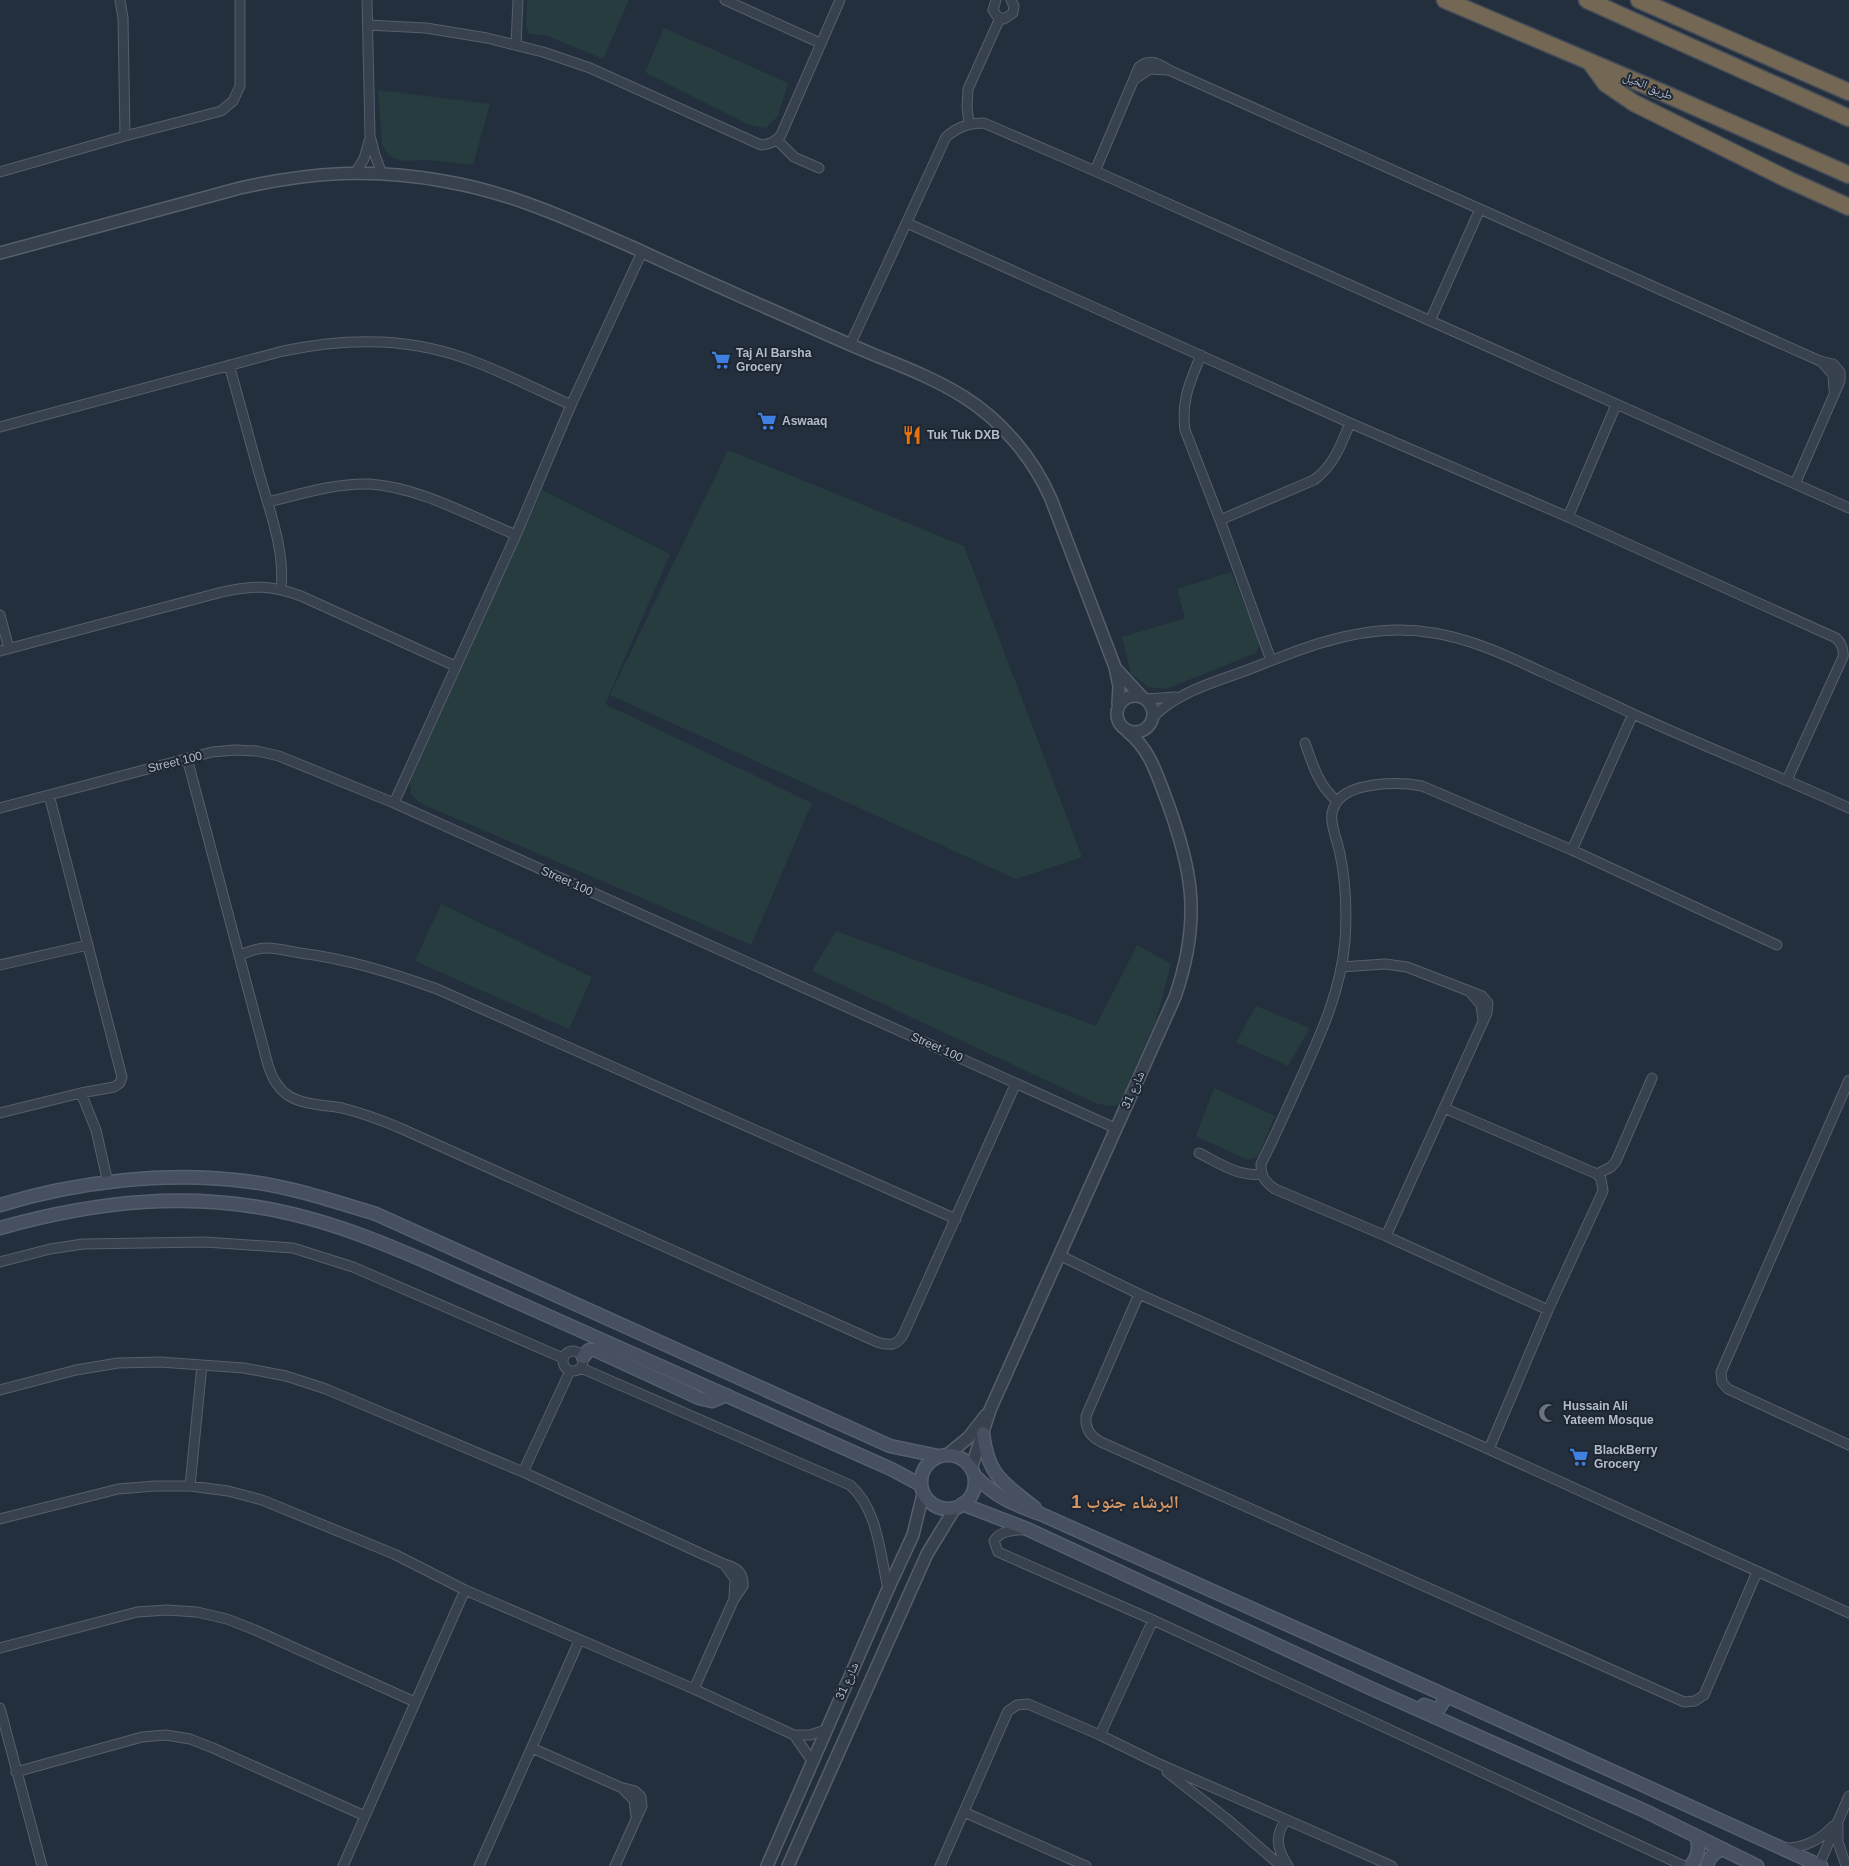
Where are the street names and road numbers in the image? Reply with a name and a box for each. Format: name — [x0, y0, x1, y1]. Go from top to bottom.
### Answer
street label: طريق الخيل — [1621, 69, 1675, 103]
street label: Street 100 — [146, 748, 204, 775]
street label: Street 100 — [539, 863, 595, 899]
street label: Street 100 — [909, 1029, 965, 1065]
street label: شارع 31 — [1119, 1069, 1148, 1111]
street label: شارع 31 — [833, 1660, 862, 1702]

